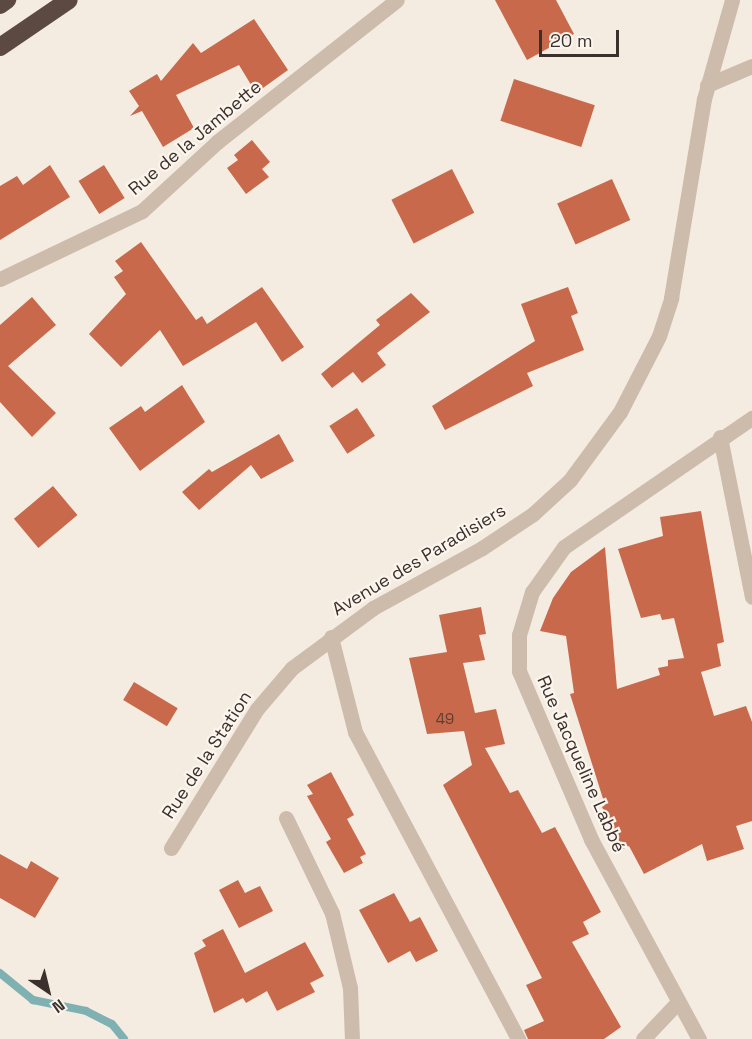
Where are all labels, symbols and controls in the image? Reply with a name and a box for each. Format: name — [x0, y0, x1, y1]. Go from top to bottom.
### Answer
scale bar — [542, 18, 622, 56]
text: 20 m — [550, 29, 593, 52]
street label: Rue de la Jambette — [124, 76, 266, 200]
street label: Avenue des Paradisiers — [328, 500, 510, 620]
street label: Rue Jacqueline Labbé — [532, 672, 630, 856]
street label: Rue de la Station — [158, 687, 256, 823]
house number: 49 — [436, 710, 454, 728]
north arrow — [18, 961, 78, 1021]
text: N — [48, 994, 69, 1018]

